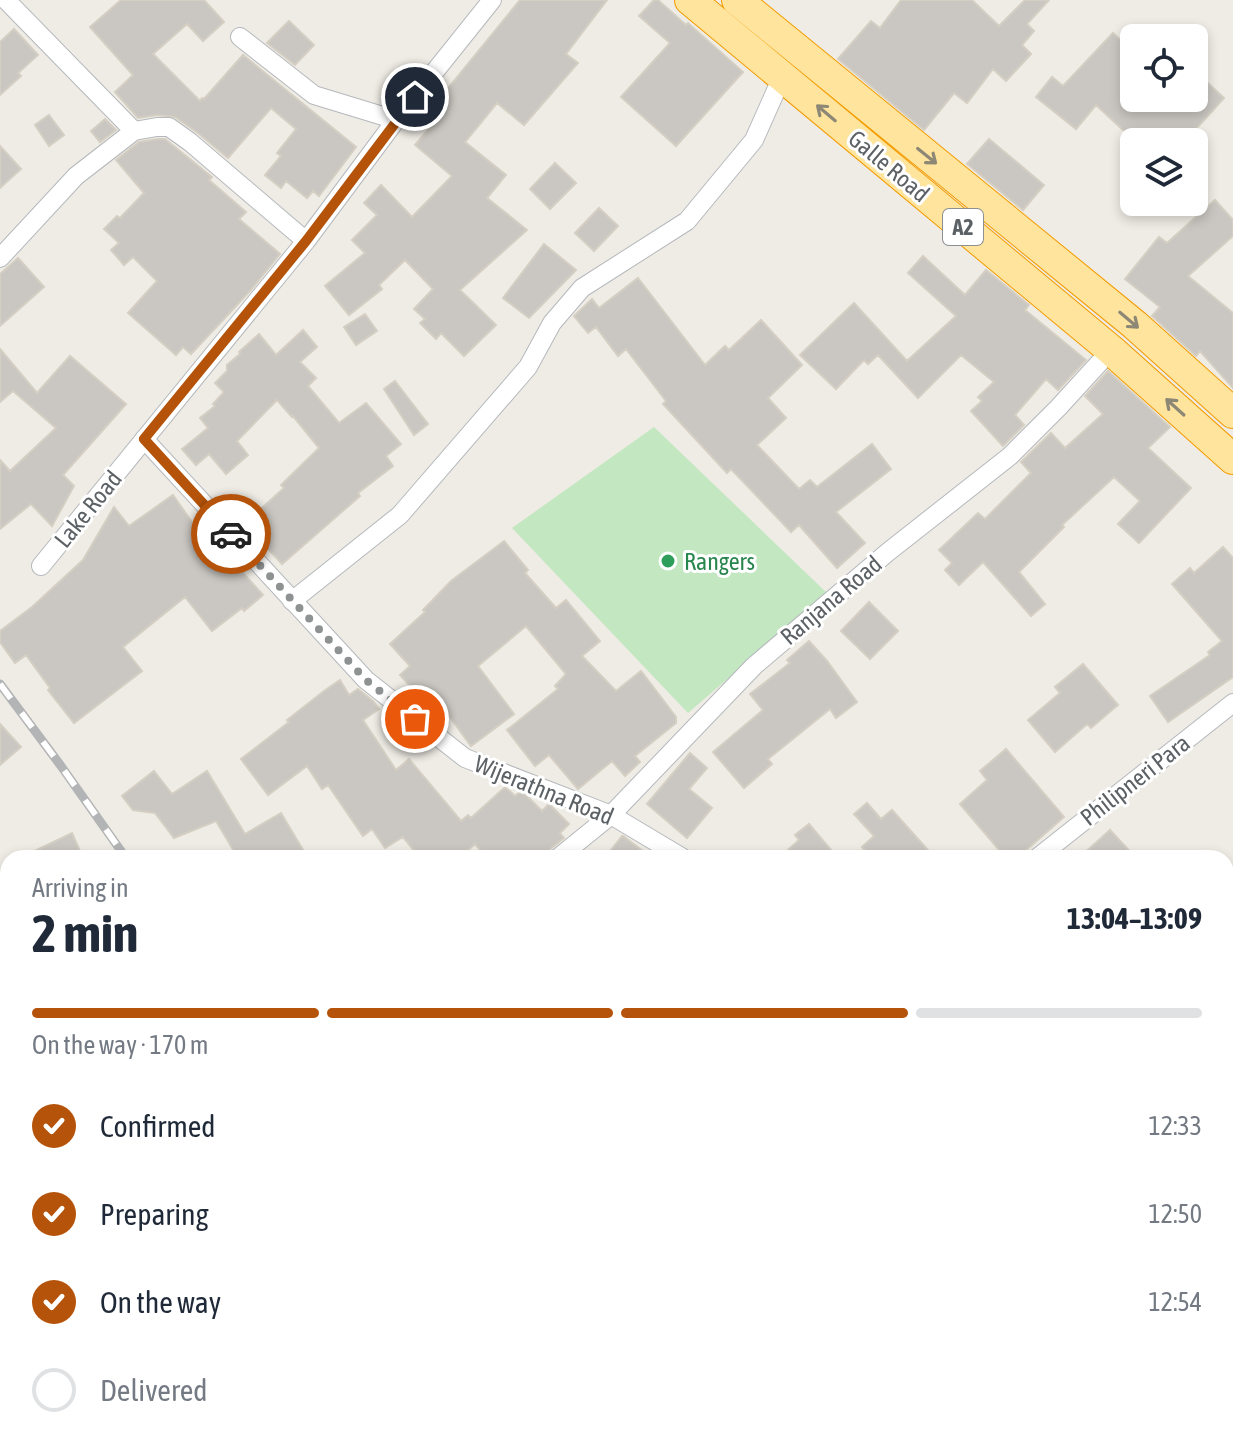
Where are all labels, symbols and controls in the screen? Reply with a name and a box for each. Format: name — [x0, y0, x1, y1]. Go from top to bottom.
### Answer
map controls — [1120, 24, 1208, 216]
button: locate — [1120, 24, 1208, 112]
pin — [381, 63, 449, 131]
icon: home — [393, 75, 437, 119]
one-way arrow — [816, 104, 837, 122]
street label: Galle Road — [843, 125, 935, 207]
button: layers — [1120, 128, 1208, 216]
one-way arrow — [916, 147, 937, 164]
road number: A2 — [943, 209, 983, 245]
one-way arrow — [1118, 311, 1138, 329]
one-way arrow — [1165, 398, 1185, 416]
street label: Lake Road — [49, 465, 127, 553]
courier — [191, 494, 271, 574]
icon: car — [209, 512, 253, 556]
place label: Rangers — [684, 548, 755, 575]
street label: Ranjana Road — [775, 550, 887, 650]
marker: Rangers — [659, 552, 677, 570]
pin — [381, 685, 449, 753]
icon: bag — [393, 697, 437, 741]
street label: Philipneri Para — [1075, 729, 1195, 831]
street label: Wijerathna Road — [471, 750, 617, 830]
text: Arriving in — [32, 873, 129, 903]
text: 13:04–13:09 — [1067, 901, 1202, 935]
text: 2 min — [32, 903, 138, 963]
text: On the way · 170 m — [32, 1030, 209, 1060]
icon: check — [32, 1104, 76, 1148]
text: Confirmed — [100, 1109, 215, 1143]
text: 12:33 — [1148, 1111, 1202, 1141]
icon: check — [32, 1192, 76, 1236]
text: Preparing — [100, 1197, 209, 1231]
text: 12:50 — [1148, 1199, 1202, 1229]
icon: check — [32, 1280, 76, 1324]
text: On the way — [100, 1285, 221, 1319]
text: 12:54 — [1148, 1287, 1202, 1317]
text: Delivered — [100, 1373, 208, 1407]

